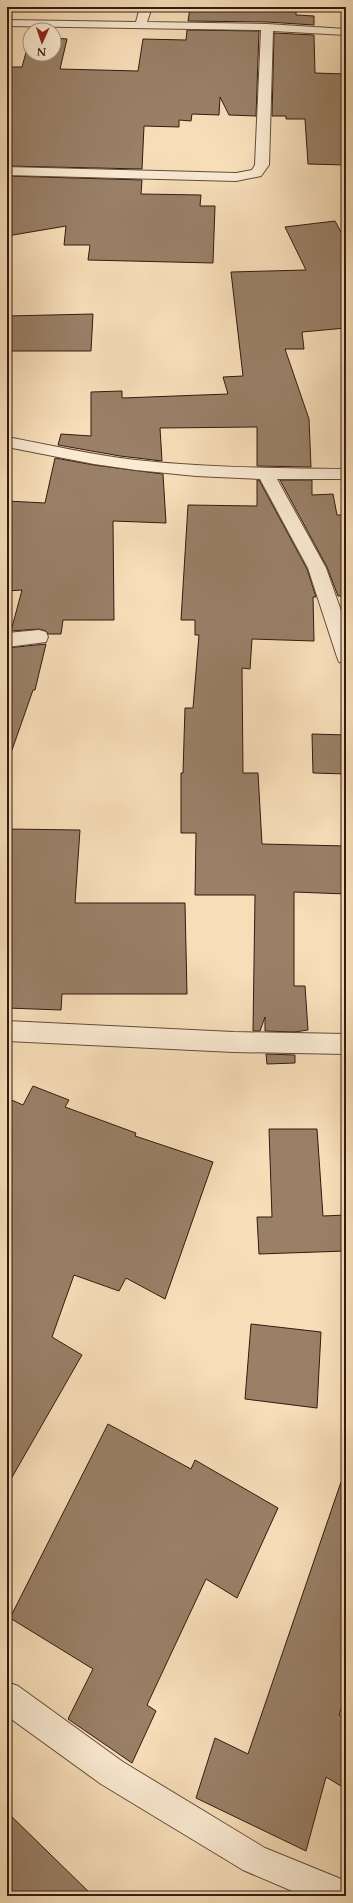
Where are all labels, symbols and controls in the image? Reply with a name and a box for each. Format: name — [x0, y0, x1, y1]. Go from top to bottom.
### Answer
north arrow — [22, 22, 62, 62]
text: N — [36, 44, 47, 59]

